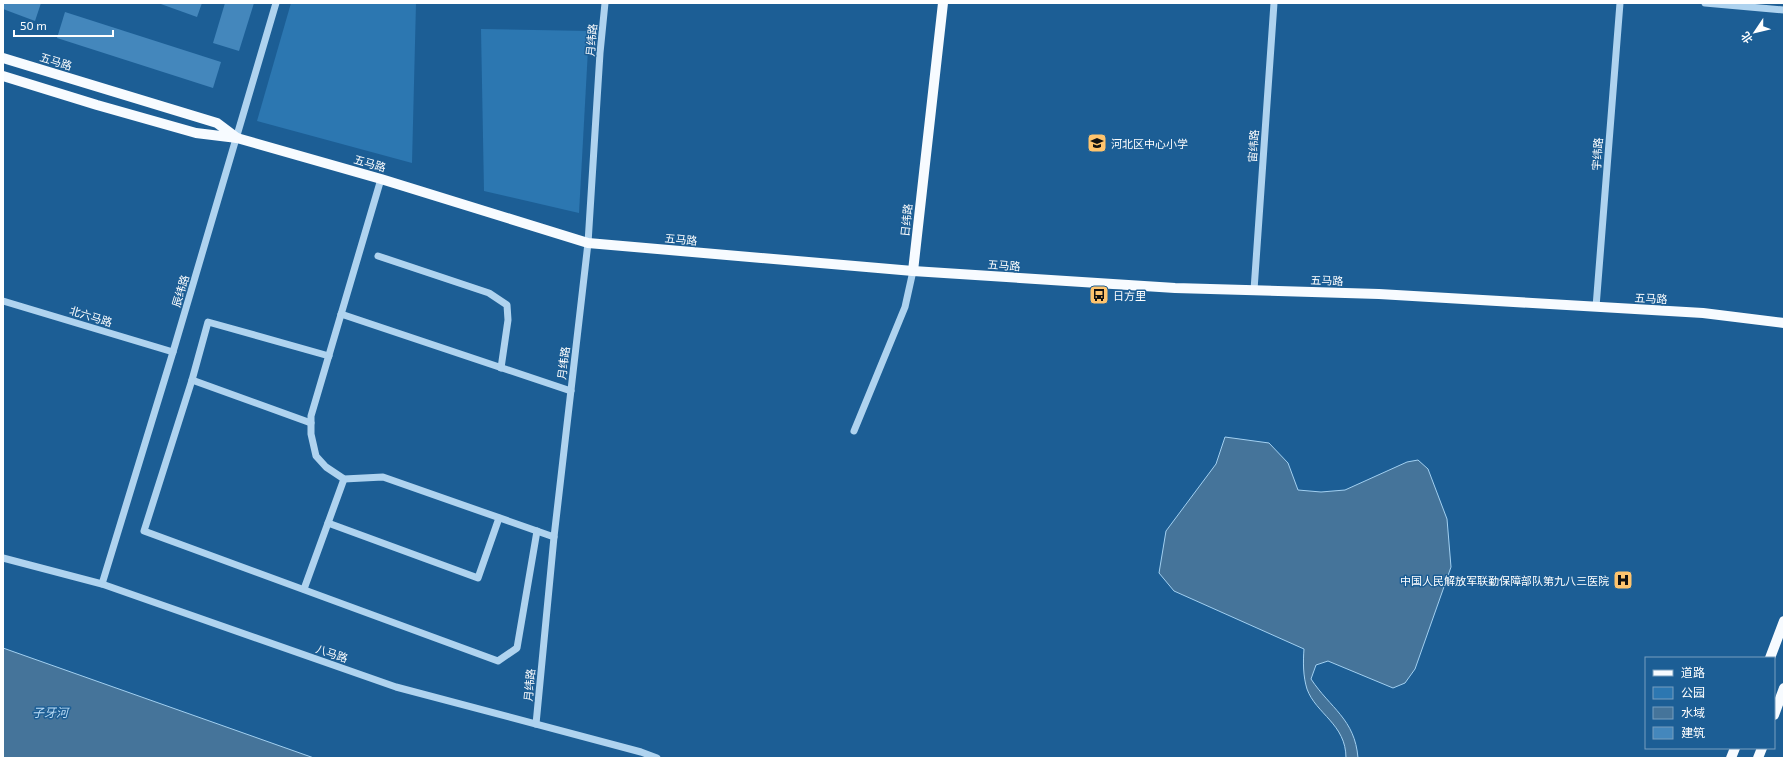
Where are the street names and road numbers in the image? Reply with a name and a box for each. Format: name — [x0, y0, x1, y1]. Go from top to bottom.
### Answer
street label: 月纬路 — [583, 23, 599, 57]
street label: 五马路 — [38, 50, 74, 72]
street label: 宙纬路 — [1245, 129, 1261, 163]
street label: 宇纬路 — [1589, 137, 1605, 171]
street label: 五马路 — [352, 152, 388, 174]
street label: 日纬路 — [898, 203, 914, 237]
street label: 五马路 — [664, 231, 698, 247]
street label: 五马路 — [987, 257, 1021, 273]
street label: 辰纬路 — [169, 273, 191, 309]
street label: 五马路 — [1310, 273, 1344, 287]
street label: 五马路 — [1634, 291, 1668, 305]
street label: 北六马路 — [68, 303, 114, 329]
street label: 月纬路 — [555, 346, 571, 380]
street label: 八马路 — [314, 641, 350, 665]
street label: 月纬路 — [521, 668, 537, 702]

